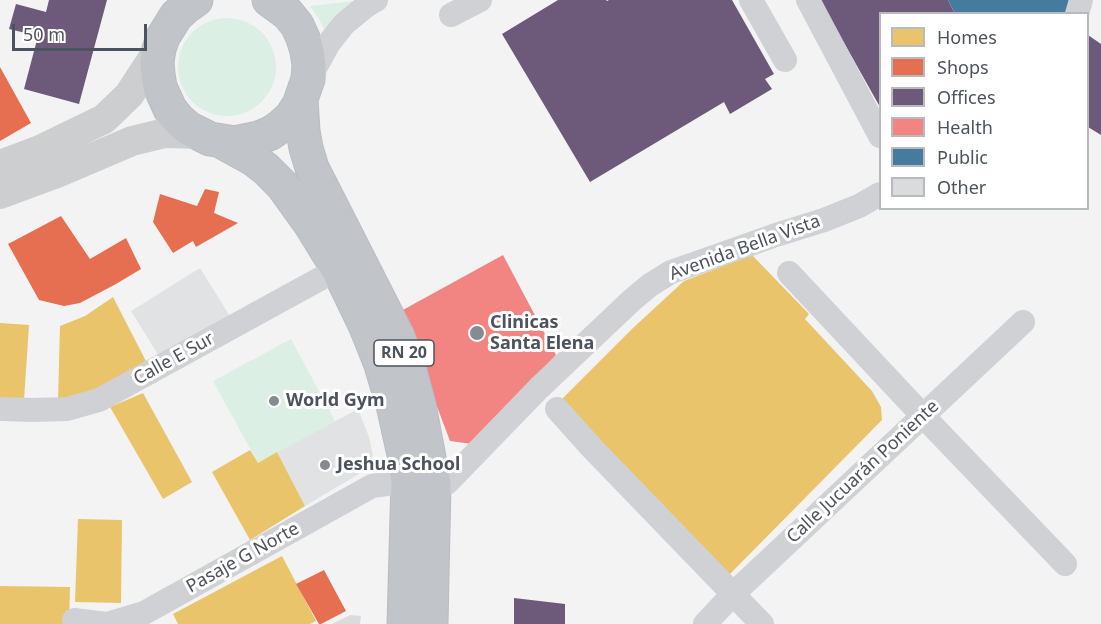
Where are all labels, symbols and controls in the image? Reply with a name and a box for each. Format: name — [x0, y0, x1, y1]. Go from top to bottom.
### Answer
scale bar — [15, 12, 150, 50]
legend — [879, 12, 1089, 210]
text: 50 m — [23, 22, 65, 46]
text: Homes — [937, 25, 997, 49]
text: Shops — [937, 55, 989, 79]
text: Offices — [937, 85, 996, 109]
text: Health — [937, 115, 993, 139]
text: Public — [937, 145, 988, 169]
text: Other — [937, 175, 986, 199]
street label: Avenida Bella Vista — [667, 211, 823, 285]
place label: Clinicas Santa Elena — [490, 312, 594, 354]
marker: Clinicas Santa Elena — [468, 324, 486, 342]
street label: Calle E Sur — [130, 328, 218, 390]
road number: RN 20 — [374, 340, 434, 366]
place label: World Gym — [286, 390, 385, 412]
marker: World Gym — [267, 394, 281, 408]
street label: Calle Jucuarán Poniente — [783, 396, 943, 548]
place label: Jeshua School — [337, 454, 460, 476]
marker: Jeshua School — [318, 458, 332, 472]
street label: Pasaje G Norte — [183, 518, 303, 598]

